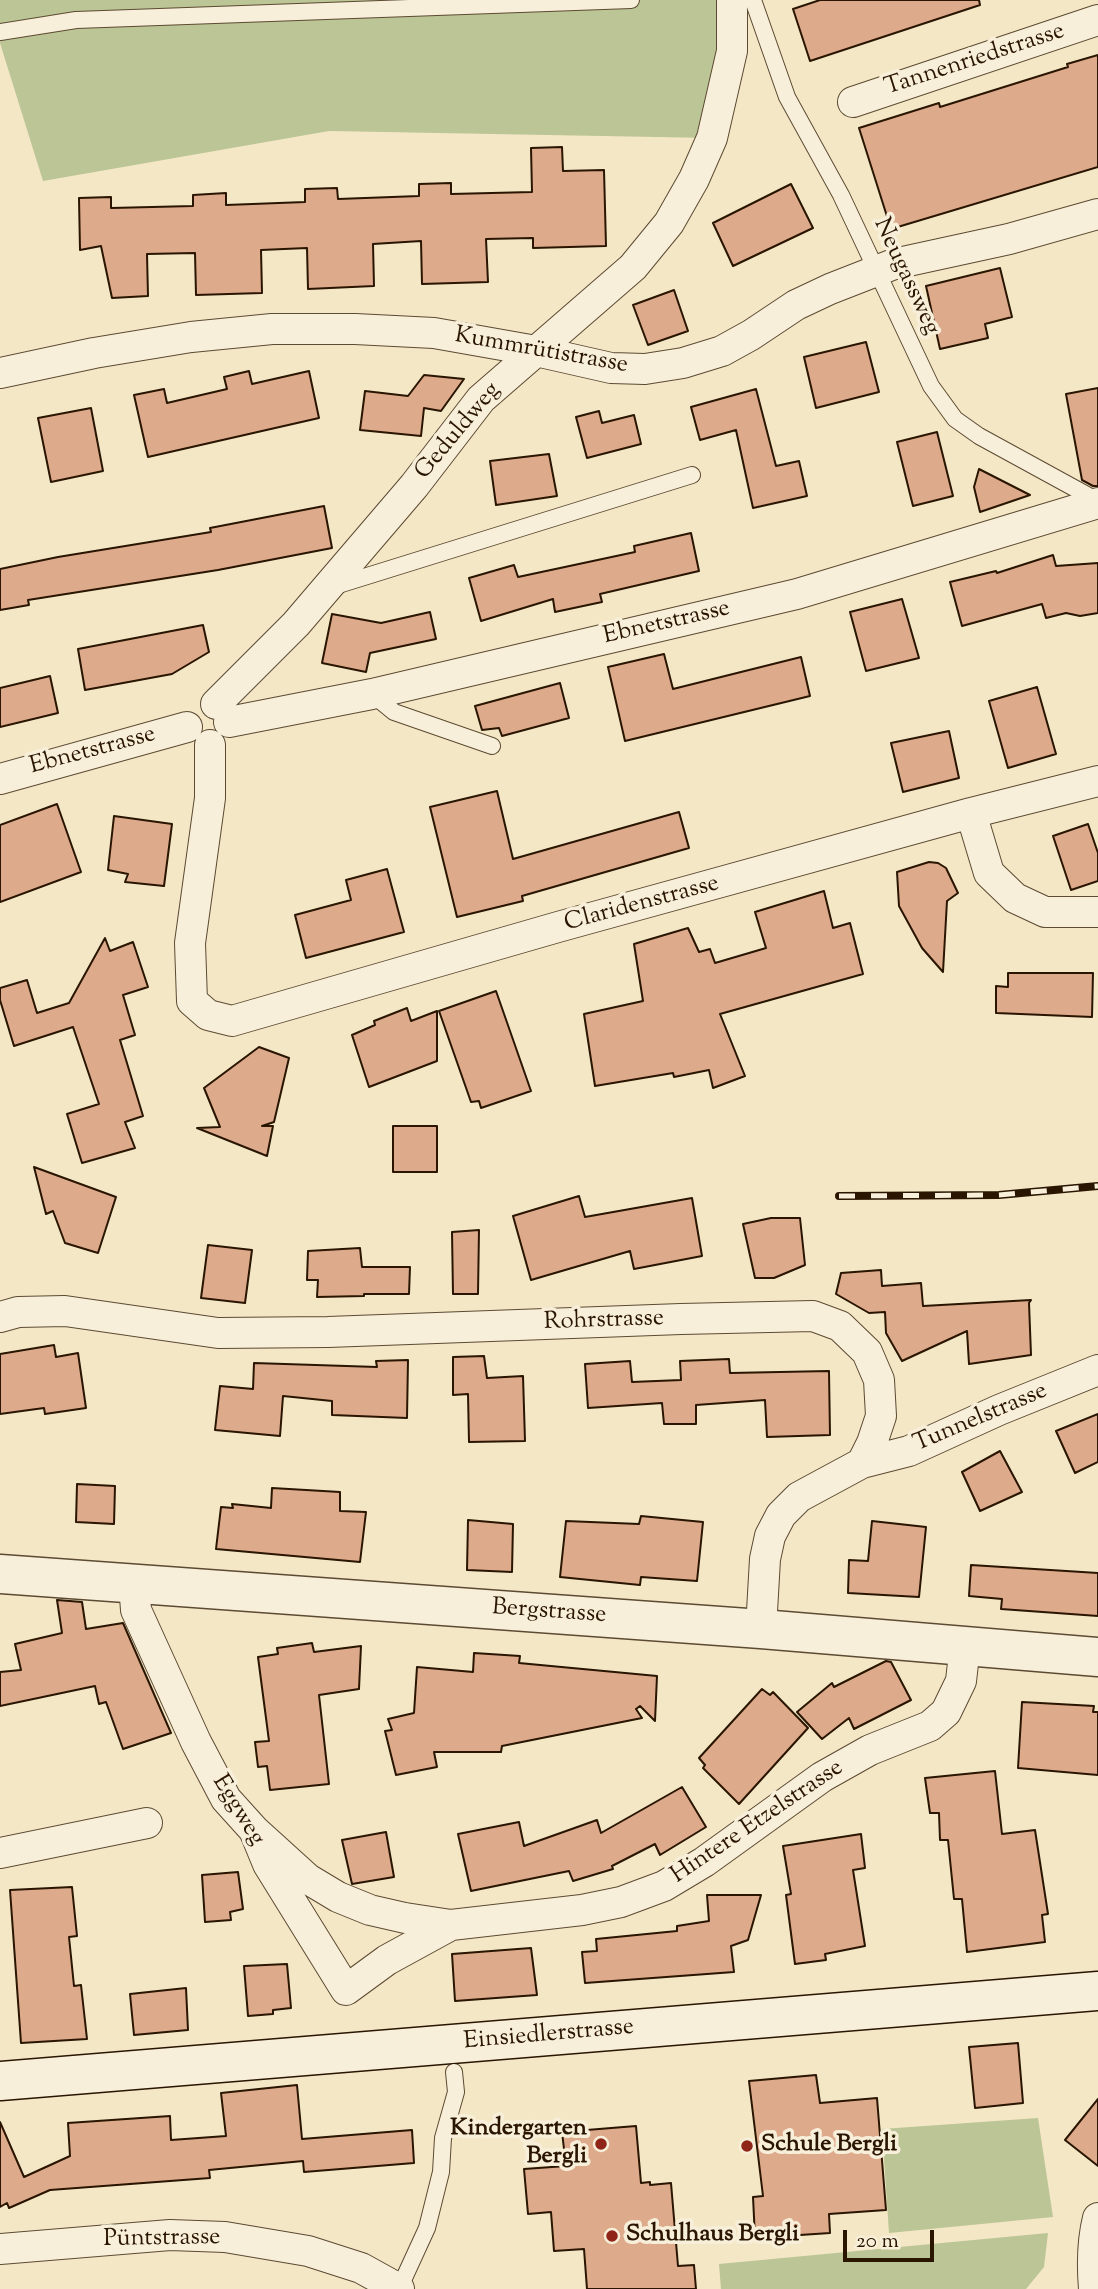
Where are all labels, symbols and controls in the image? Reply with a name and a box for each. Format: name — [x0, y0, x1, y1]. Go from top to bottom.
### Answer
street label: Tannenriedstrasse — [881, 18, 1069, 104]
street label: Neugassweg — [865, 214, 945, 340]
street label: Kummrütistrasse — [452, 323, 630, 381]
street label: Geduldweg — [410, 378, 508, 486]
street label: Ebnetstrasse — [601, 595, 733, 653]
street label: Ebnetstrasse — [27, 721, 159, 783]
street label: Claridenstrasse — [562, 871, 722, 939]
street label: Rohrstrasse — [543, 1306, 665, 1338]
street label: Tunnelstrasse — [910, 1378, 1052, 1460]
street label: Bergstrasse — [491, 1595, 607, 1631]
street label: Hintere Etzelstrasse — [666, 1755, 850, 1891]
street label: Eggweg — [204, 1770, 270, 1852]
street label: Einsiedlerstrasse — [463, 2014, 635, 2058]
place label: Kindergarten Bergli — [450, 2116, 587, 2172]
place label: Schule Bergli — [761, 2132, 897, 2160]
marker: Kindergarten Bergli — [593, 2136, 609, 2152]
marker: Schule Bergli — [739, 2138, 755, 2154]
scale bar — [846, 2216, 937, 2260]
place label: Schulhaus Bergli — [626, 2222, 799, 2250]
street label: Püntstrasse — [103, 2225, 221, 2255]
text: 20 m — [856, 2227, 899, 2257]
marker: Schulhaus Bergli — [604, 2228, 620, 2244]

